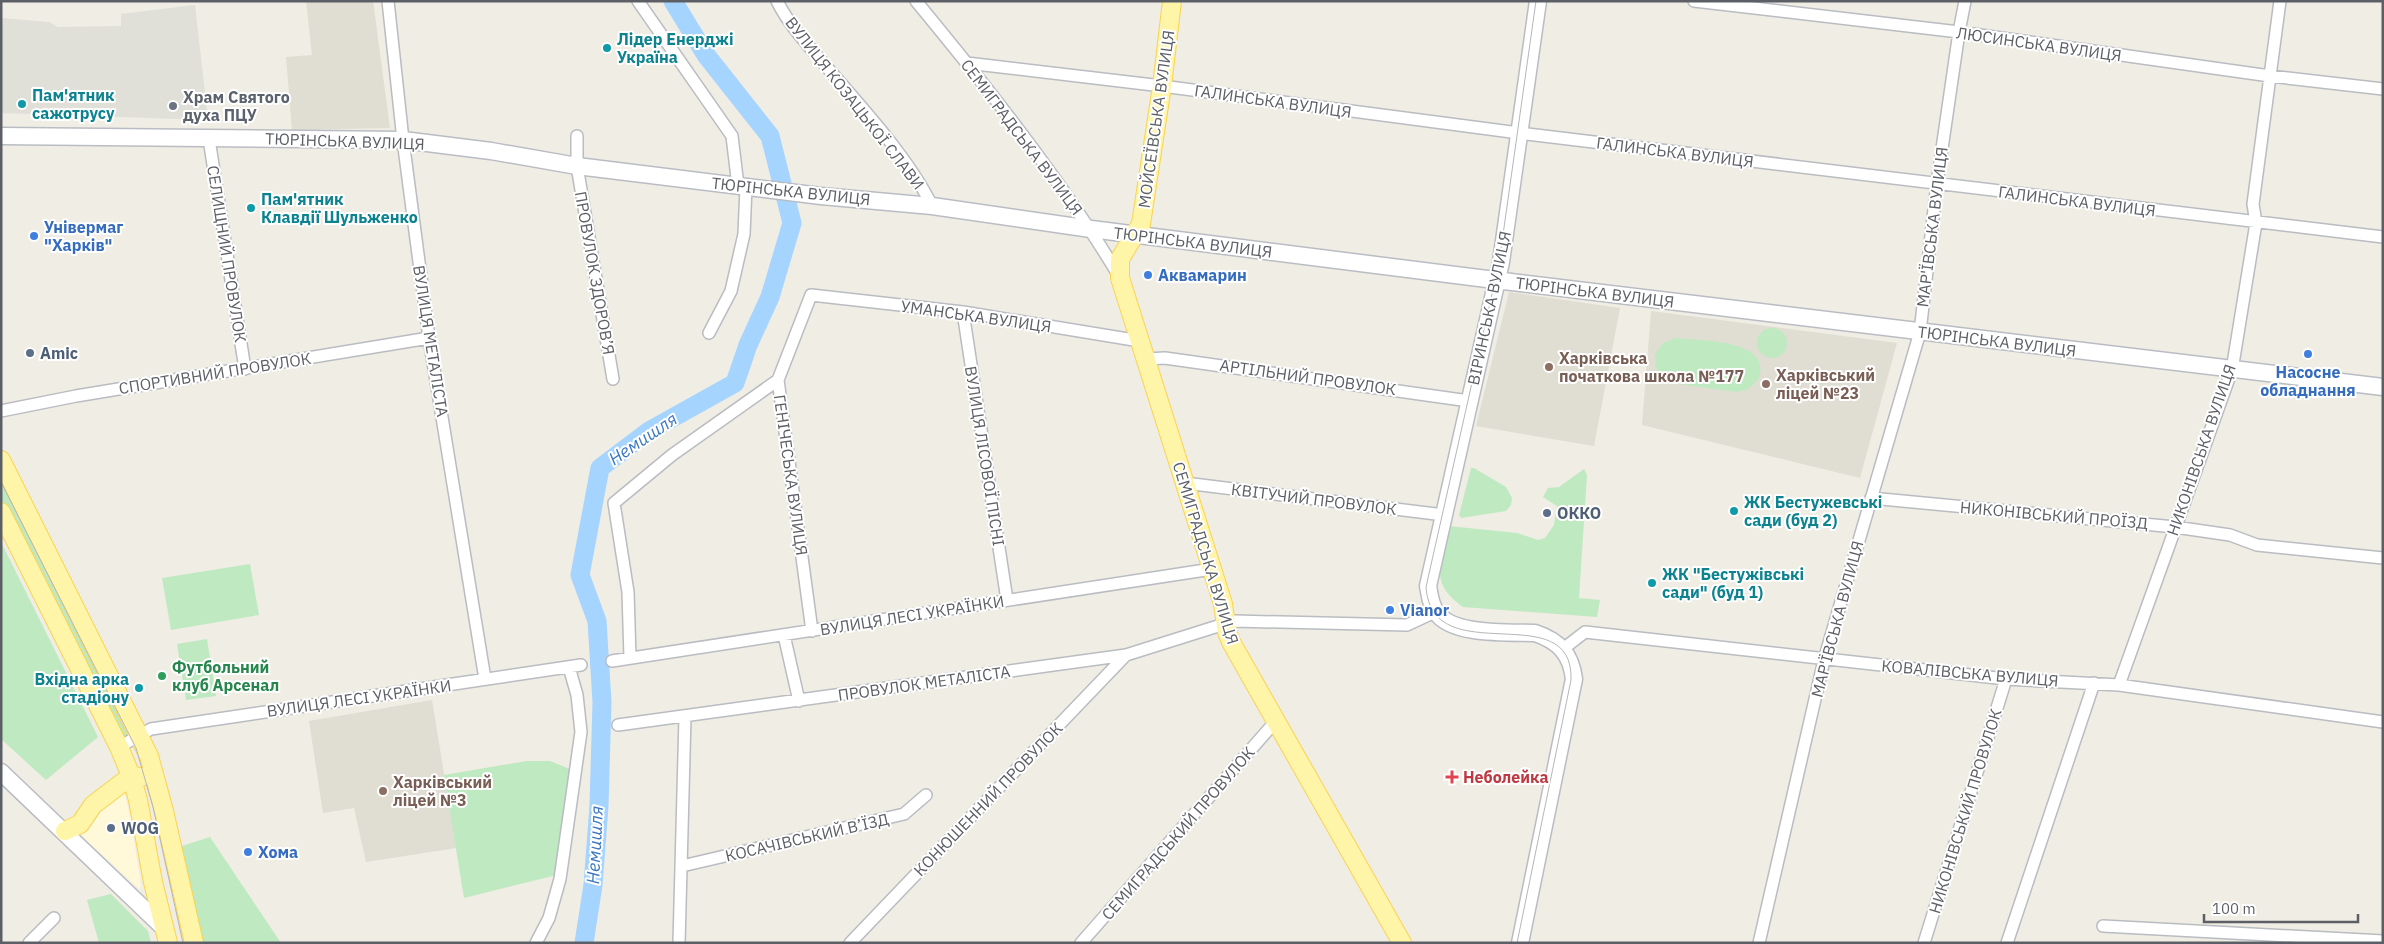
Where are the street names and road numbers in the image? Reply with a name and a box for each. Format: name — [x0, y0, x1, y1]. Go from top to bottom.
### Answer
street label: ВУЛИЦЯ КОЗАЦЬКОЇ СЛАВИ — [781, 13, 929, 193]
street label: ЛЮСИНСЬКА ВУЛИЦЯ — [1955, 23, 2123, 65]
street label: МОЙСЕЇВСЬКА ВУЛИЦЯ — [1134, 29, 1178, 209]
street label: СЕМИГРАДСЬКА ВУЛИЦЯ — [957, 55, 1087, 219]
street label: ГАЛИНСЬКА ВУЛИЦЯ — [1193, 80, 1353, 122]
street label: ТЮРІНСЬКА ВУЛИЦЯ — [265, 128, 425, 154]
street label: ГАЛИНСЬКА ВУЛИЦЯ — [1595, 132, 1755, 172]
street label: МАР'ЇВСЬКА ВУЛИЦЯ — [1912, 146, 1952, 308]
street label: СЕЛИЩНИЙ ПРОВУЛОК — [203, 164, 251, 344]
street label: ТЮРІНСЬКА ВУЛИЦЯ — [711, 173, 871, 209]
street label: ГАЛИНСЬКА ВУЛИЦЯ — [1997, 181, 2157, 221]
street label: ПРОВУЛОК ЗДОРОВ’Я — [571, 190, 619, 356]
street label: ТЮРІНСЬКА ВУЛИЦЯ — [1113, 222, 1273, 262]
street label: ВІРИНСЬКА ВУЛИЦЯ — [1463, 229, 1515, 387]
street label: ВУЛИЦЯ МЕТАЛІСТА — [409, 264, 453, 418]
street label: ТЮРІНСЬКА ВУЛИЦЯ — [1515, 272, 1675, 312]
street label: УМАНСЬКА ВУЛИЦЯ — [899, 296, 1053, 336]
street label: ТЮРІНСЬКА ВУЛИЦЯ — [1917, 321, 2077, 361]
street label: СПОРТИВНИЙ ПРОВУЛОК — [117, 348, 313, 398]
street label: АРТІЛЬНИЙ ПРОВУЛОК — [1218, 355, 1398, 399]
street label: НИКОНІВСЬКА ВУЛИЦЯ — [2162, 362, 2240, 538]
street label: ВУЛИЦЯ ЛІСОВОЇ ПІСНІ — [961, 365, 1009, 547]
street label: ГЕНІЧЕСЬКА ВУЛИЦЯ — [770, 393, 812, 557]
street label: СЕМИГРАДСЬКА ВУЛИЦЯ — [1169, 459, 1243, 647]
street label: КВІТУЧИЙ ПРОВУЛОК — [1230, 479, 1398, 519]
street label: НИКОНІВСЬКИЙ ПРОЇЗД — [1959, 497, 2149, 533]
street label: МАР'ЇВСЬКА ВУЛИЦЯ — [1806, 538, 1868, 700]
street label: ВУЛИЦЯ ЛЕСІ УКРАЇНКИ — [818, 591, 1006, 639]
street label: КОВАЛІВСЬКА ВУЛИЦЯ — [1881, 655, 2059, 691]
street label: ПРОВУЛОК МЕТАЛІСТА — [836, 661, 1012, 705]
street label: ВУЛИЦЯ ЛЕСІ УКРАЇНКИ — [265, 675, 453, 721]
street label: НИКОНІВСЬКИЙ ПРОВУЛОК — [1924, 706, 2006, 916]
street label: КОНЮШЕННИЙ ПРОВУЛОК — [909, 718, 1067, 880]
street label: СЕМИГРАДСЬКИЙ ПРОВУЛОК — [1097, 742, 1259, 924]
street label: КОСАЧІВСЬКИЙ В’ЇЗД — [723, 808, 891, 866]

